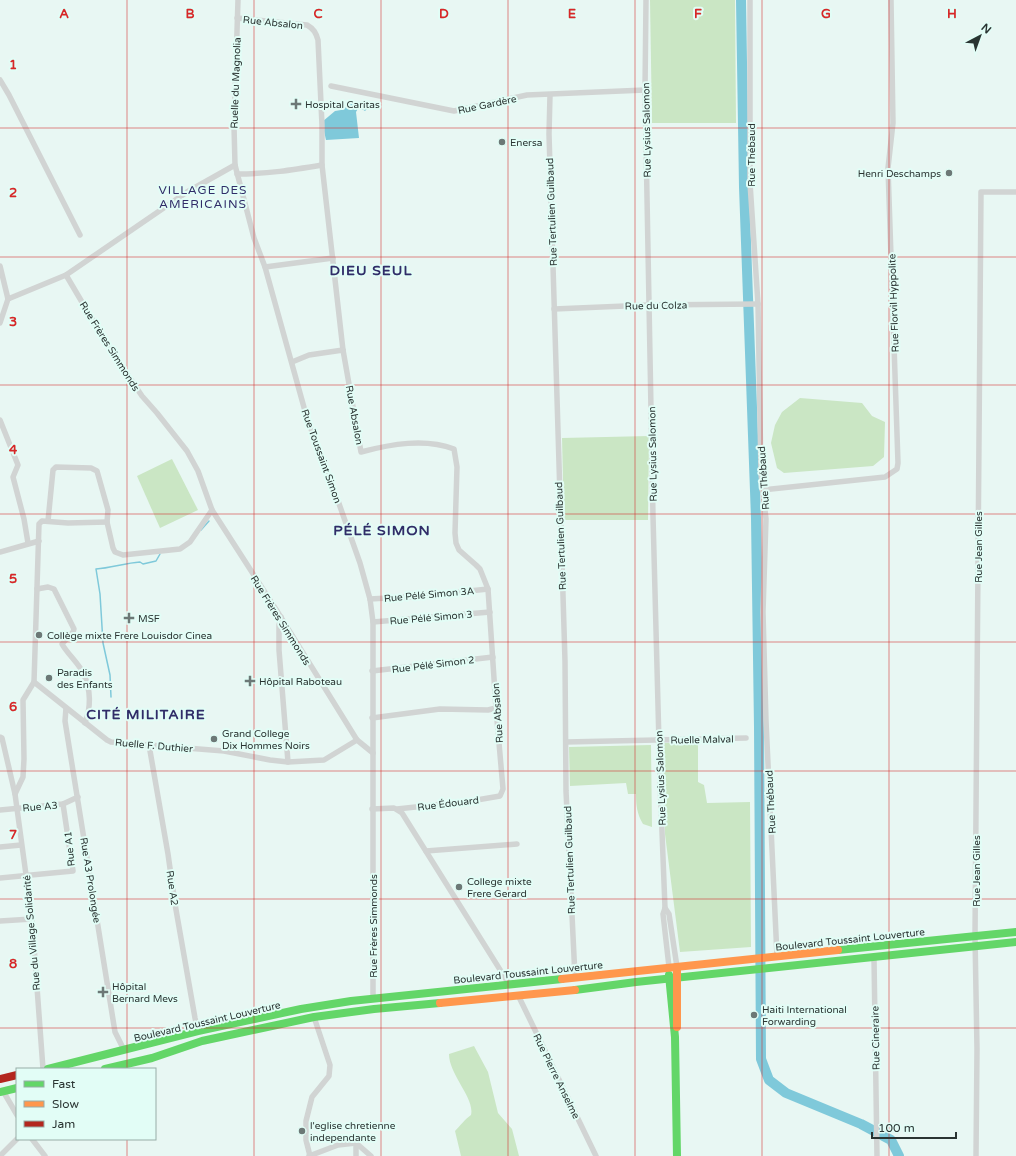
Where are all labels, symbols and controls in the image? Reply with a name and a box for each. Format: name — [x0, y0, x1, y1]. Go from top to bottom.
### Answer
text: A — [59, 6, 69, 22]
text: B — [185, 6, 195, 22]
text: C — [313, 6, 323, 22]
text: D — [439, 6, 449, 22]
text: E — [568, 6, 576, 22]
text: F — [694, 6, 702, 22]
text: G — [821, 6, 831, 22]
text: H — [947, 6, 957, 22]
street label: Rue Absalon — [242, 14, 303, 32]
north arrow — [960, 16, 1000, 56]
text: N — [979, 21, 994, 37]
street label: Ruelle du Magnolia — [228, 37, 244, 129]
text: 1 — [9, 57, 17, 73]
street label: Rue Lysius Salomon — [640, 82, 654, 178]
street label: Rue Gardère — [457, 93, 518, 117]
marker: Hospital Caritas — [290, 98, 302, 110]
place label: Hospital Caritas — [305, 99, 380, 111]
street label: Rue Thébaud — [746, 123, 758, 187]
marker: Enersa — [497, 137, 507, 147]
place label: Enersa — [510, 137, 542, 149]
street label: Rue Tertulien Guilbaud — [544, 157, 560, 266]
place label: Henri Deschamps — [858, 168, 941, 180]
marker: Henri Deschamps — [944, 168, 954, 178]
district label: VILLAGE DES AMERICAINS — [158, 183, 248, 211]
text: 2 — [9, 185, 17, 201]
street label: Rue Florvil Hyppolite — [886, 253, 902, 352]
district label: DIEU SEUL — [330, 262, 412, 279]
street label: Rue Frères Simmonds — [77, 299, 142, 394]
street label: Rue du Colza — [625, 299, 687, 313]
text: 3 — [9, 314, 17, 330]
street label: Rue Absalon — [343, 384, 365, 446]
street label: Rue Lysius Salomon — [646, 406, 660, 502]
street label: Rue Toussaint Simon — [298, 408, 344, 505]
text: 4 — [9, 442, 18, 458]
street label: Rue Thébaud — [756, 446, 772, 510]
street label: Rue Tertulien Guilbaud — [553, 481, 569, 590]
street label: Rue Jean Gilles — [973, 511, 985, 583]
district label: PÉLÉ SIMON — [333, 522, 431, 539]
text: 5 — [9, 571, 17, 587]
street label: Rue Frères Simmonds — [248, 573, 313, 668]
street label: Rue Pélé Simon 3A — [383, 585, 475, 605]
street label: Rue Pélé Simon 3 — [389, 608, 473, 628]
marker: MSF — [123, 612, 135, 624]
place label: MSF — [138, 613, 160, 625]
marker: Collège mixte Frere Louisdor Cinea — [34, 630, 44, 640]
place label: Collège mixte Frere Louisdor Cinea — [47, 630, 212, 642]
street label: Rue Pélé Simon 2 — [391, 654, 475, 676]
place label: Paradis des Enfants — [57, 667, 113, 691]
marker: Paradis des Enfants — [44, 673, 54, 683]
marker: Hôpital Raboteau — [244, 675, 256, 687]
place label: Hôpital Raboteau — [259, 676, 342, 688]
street label: Rue Absalon — [490, 682, 506, 743]
text: 6 — [9, 699, 17, 715]
district label: CITÉ MILITAIRE — [86, 706, 206, 723]
place label: Grand College Dix Hommes Noirs — [222, 728, 310, 752]
street label: Rue Lysius Salomon — [653, 730, 669, 826]
street label: Ruelle Malval — [670, 733, 734, 747]
marker: Grand College Dix Hommes Noirs — [209, 734, 219, 744]
street label: Ruelle F. Duthier — [114, 737, 193, 755]
street label: Rue Thébaud — [763, 770, 779, 834]
street label: Rue Édouard — [417, 794, 480, 814]
street label: Rue A3 — [22, 799, 58, 815]
street label: Rue Tertulien Guilbaud — [562, 805, 578, 914]
text: 7 — [9, 827, 17, 843]
street label: Rue A1 — [62, 831, 78, 867]
street label: Rue Jean Gilles — [971, 835, 983, 907]
street label: Rue A3 Prolongée — [77, 837, 103, 924]
street label: Rue A2 — [164, 870, 180, 906]
street label: Rue du Village Solidarité — [21, 874, 43, 991]
street label: Rue Frères Simmonds — [368, 874, 380, 978]
place label: College mixte Frere Gerard — [467, 876, 532, 900]
marker: College mixte Frere Gerard — [454, 882, 464, 892]
street label: Boulevard Toussaint Louverture — [775, 926, 926, 954]
text: 8 — [9, 956, 17, 972]
street label: Boulevard Toussaint Louverture — [453, 959, 604, 987]
place label: Hôpital Bernard Mevs — [112, 981, 178, 1005]
marker: Hôpital Bernard Mevs — [97, 986, 109, 998]
street label: Boulevard Toussaint Louverture — [133, 999, 282, 1045]
place label: Haiti International Forwarding — [762, 1004, 847, 1028]
street label: Rue Cineraire — [869, 1006, 883, 1070]
marker: Haiti International Forwarding — [749, 1010, 759, 1020]
street label: Rue Pierre Anselme — [530, 1032, 582, 1121]
legend — [16, 1068, 156, 1140]
text: Fast — [52, 1077, 76, 1091]
text: Slow — [52, 1097, 79, 1111]
scale bar — [872, 1114, 956, 1140]
text: Jam — [52, 1117, 75, 1131]
place label: l'eglise chretienne independante — [310, 1120, 396, 1144]
text: 100 m — [878, 1121, 915, 1135]
marker: l'eglise chretienne independante — [297, 1126, 307, 1136]

